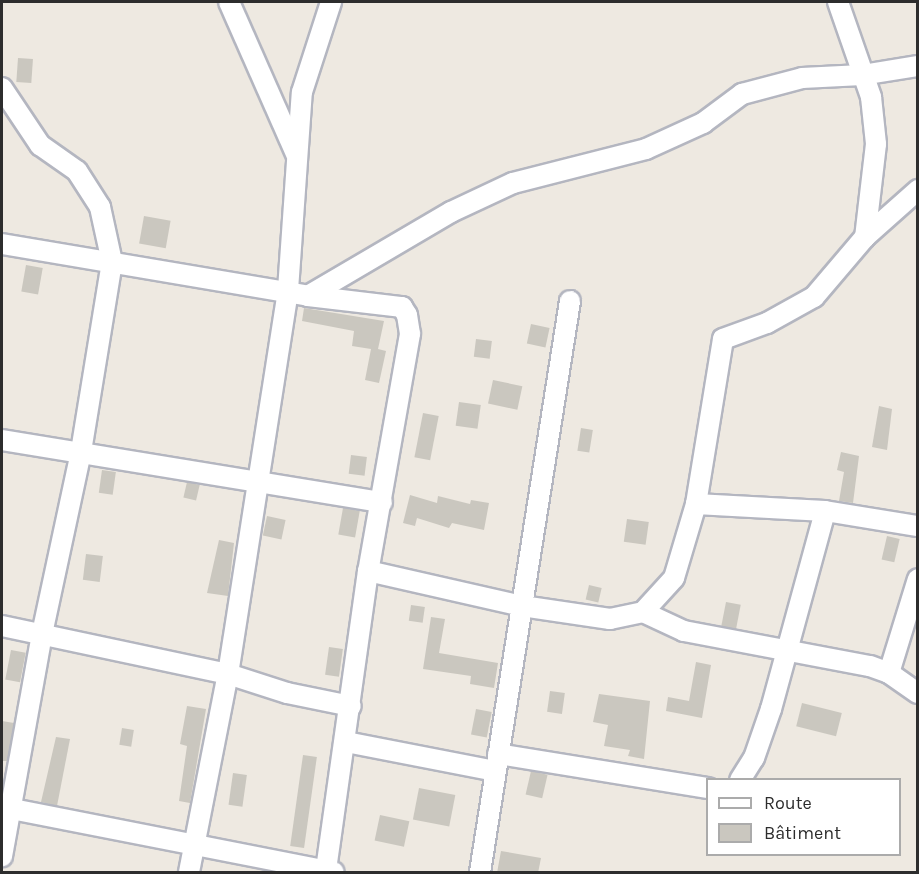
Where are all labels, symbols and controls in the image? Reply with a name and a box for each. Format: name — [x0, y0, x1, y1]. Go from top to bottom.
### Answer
legend — [706, 778, 901, 856]
text: Route — [764, 792, 812, 814]
text: Bâtiment — [764, 822, 841, 844]

